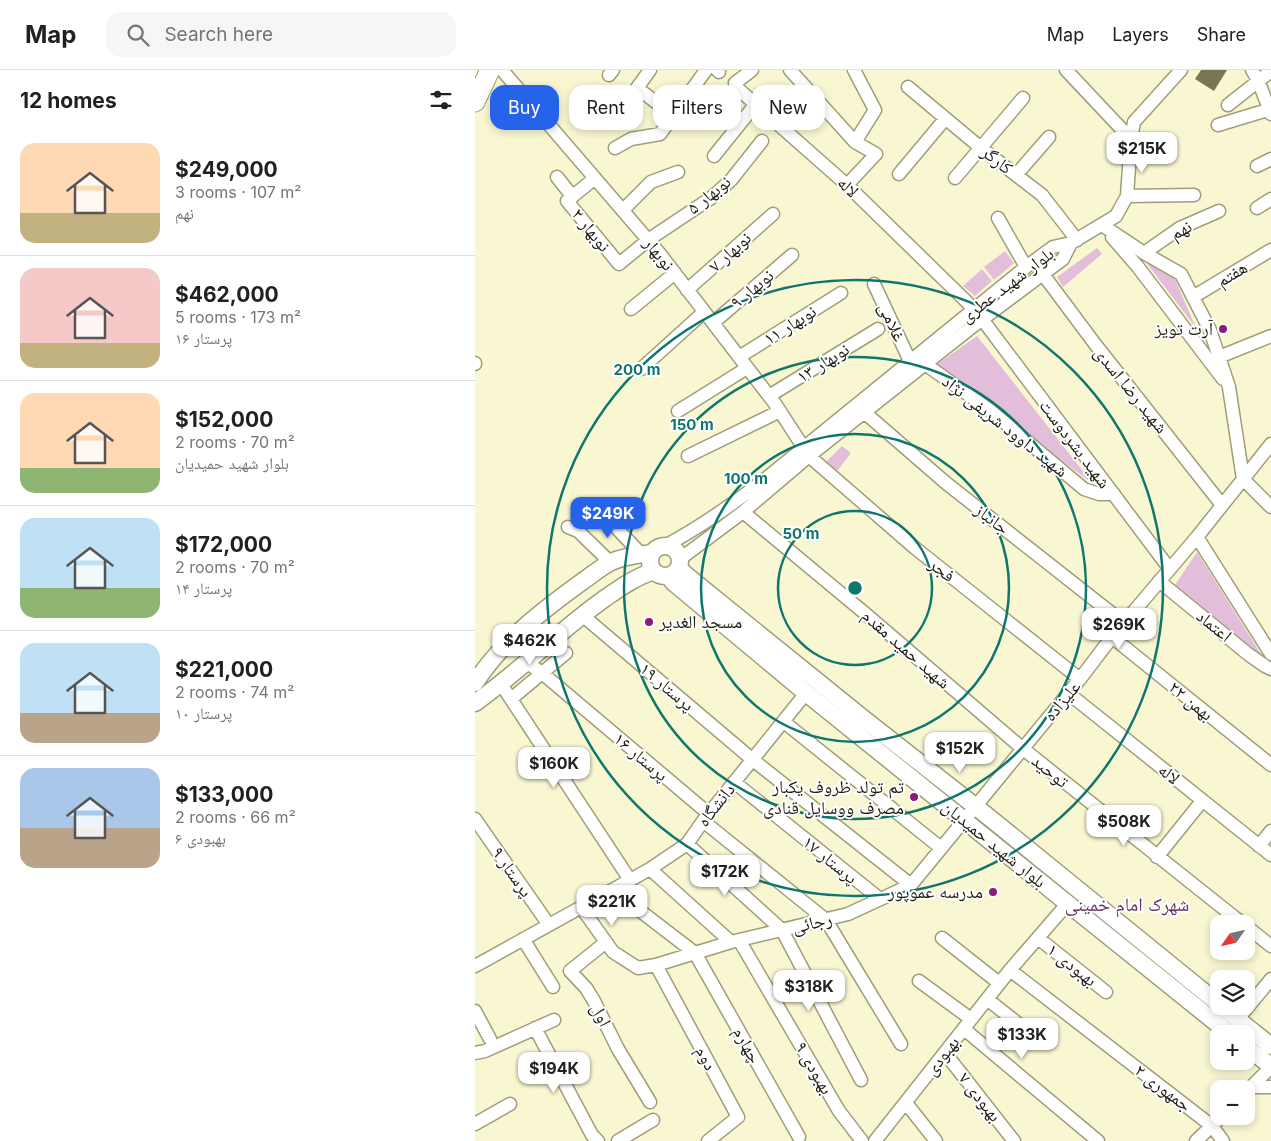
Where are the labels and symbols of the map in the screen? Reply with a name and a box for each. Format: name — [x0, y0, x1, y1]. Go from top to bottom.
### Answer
pin: $215K — [1107, 132, 1177, 174]
street label: کارگر — [977, 140, 1017, 179]
street label: نوبهار ۵ — [683, 171, 735, 219]
street label: لاله — [833, 172, 863, 202]
street label: نوبهار ۲ — [567, 204, 615, 256]
street label: نهم — [1166, 215, 1196, 246]
street label: نوبهار ۷ — [704, 227, 756, 277]
street label: نوبهار — [639, 232, 679, 275]
street label: بلوار شهید عطری — [956, 243, 1058, 327]
street label: هفتم — [1213, 256, 1252, 293]
street label: نوبهار ۹ — [726, 265, 778, 313]
street label: غلامی — [873, 299, 911, 345]
street label: نوبهار ۱۱ — [760, 300, 820, 349]
place label: آرت تویز — [1154, 318, 1213, 339]
marker: آرت تویز — [1217, 323, 1229, 335]
street label: نوبهار ۱۳ — [793, 338, 853, 387]
street label: شهید رضا اسدی — [1089, 342, 1173, 438]
text: 200 m — [614, 360, 660, 379]
street label: شهید داوود شریفی نژاد — [938, 370, 1072, 482]
street label: شهید بشردوست — [1035, 395, 1115, 492]
text: 150 m — [670, 415, 714, 434]
text: 100 m — [724, 469, 768, 488]
pin: $249K — [573, 496, 643, 539]
street label: جانباز — [970, 498, 1014, 539]
text: 50 m — [783, 524, 819, 543]
street label: فجر — [924, 552, 959, 586]
centre of rings — [846, 579, 864, 597]
street label: شهید حمید مقدم — [857, 605, 955, 694]
street label: اعتماد — [1192, 605, 1236, 646]
pin: $269K — [1084, 608, 1154, 650]
place label: مسجد الغدیر — [658, 611, 742, 632]
marker: مسجد الغدیر — [643, 616, 655, 628]
pin: $462K — [495, 624, 565, 666]
street label: پرستار ۱۹ — [635, 658, 699, 716]
street label: علیزاده — [1039, 676, 1085, 725]
street label: ۲۲ بهمن — [1164, 676, 1218, 726]
street label: پرستار ۱۶ — [609, 728, 673, 786]
pin: $152K — [925, 732, 995, 774]
pin: $160K — [519, 746, 589, 789]
street label: توحید — [1028, 750, 1073, 792]
street label: لاله — [1154, 759, 1184, 788]
place label: تم تولد ظروف یکبار مصرف ووسایل قنادی — [763, 776, 904, 819]
street label: دانشگاه — [692, 779, 739, 830]
marker: تم تولد ظروف یکبار مصرف ووسایل قنادی — [908, 791, 920, 803]
street label: بلوار شهید حمیدیان — [937, 795, 1051, 893]
pin: $508K — [1089, 804, 1159, 847]
street label: پرستار ۱۷ — [798, 831, 862, 889]
street label: پرستار ۹ — [487, 843, 537, 902]
pin: $172K — [690, 854, 760, 897]
place label: مدرسه عموپور — [887, 881, 983, 903]
pin: $221K — [577, 884, 647, 927]
marker: مدرسه عموپور — [987, 886, 999, 898]
district label: شهرک امام خمینی — [1065, 893, 1189, 918]
street label: رجائی — [790, 908, 834, 938]
north arrow — [1210, 915, 1255, 960]
street label: بهبودی ۱ — [1043, 939, 1101, 991]
pin: $318K — [774, 970, 844, 1012]
street label: اول — [586, 1000, 616, 1030]
pin: $133K — [987, 1018, 1057, 1060]
street label: چهارم — [727, 1023, 766, 1068]
street label: بهبودی — [920, 1032, 964, 1080]
street label: بهبودی ۹ — [790, 1038, 838, 1098]
street label: دوم — [690, 1042, 722, 1075]
pin: $194K — [519, 1052, 589, 1094]
street label: جمهوری ۲ — [1130, 1060, 1196, 1116]
street label: بهبودی ۷ — [954, 1068, 1006, 1126]

